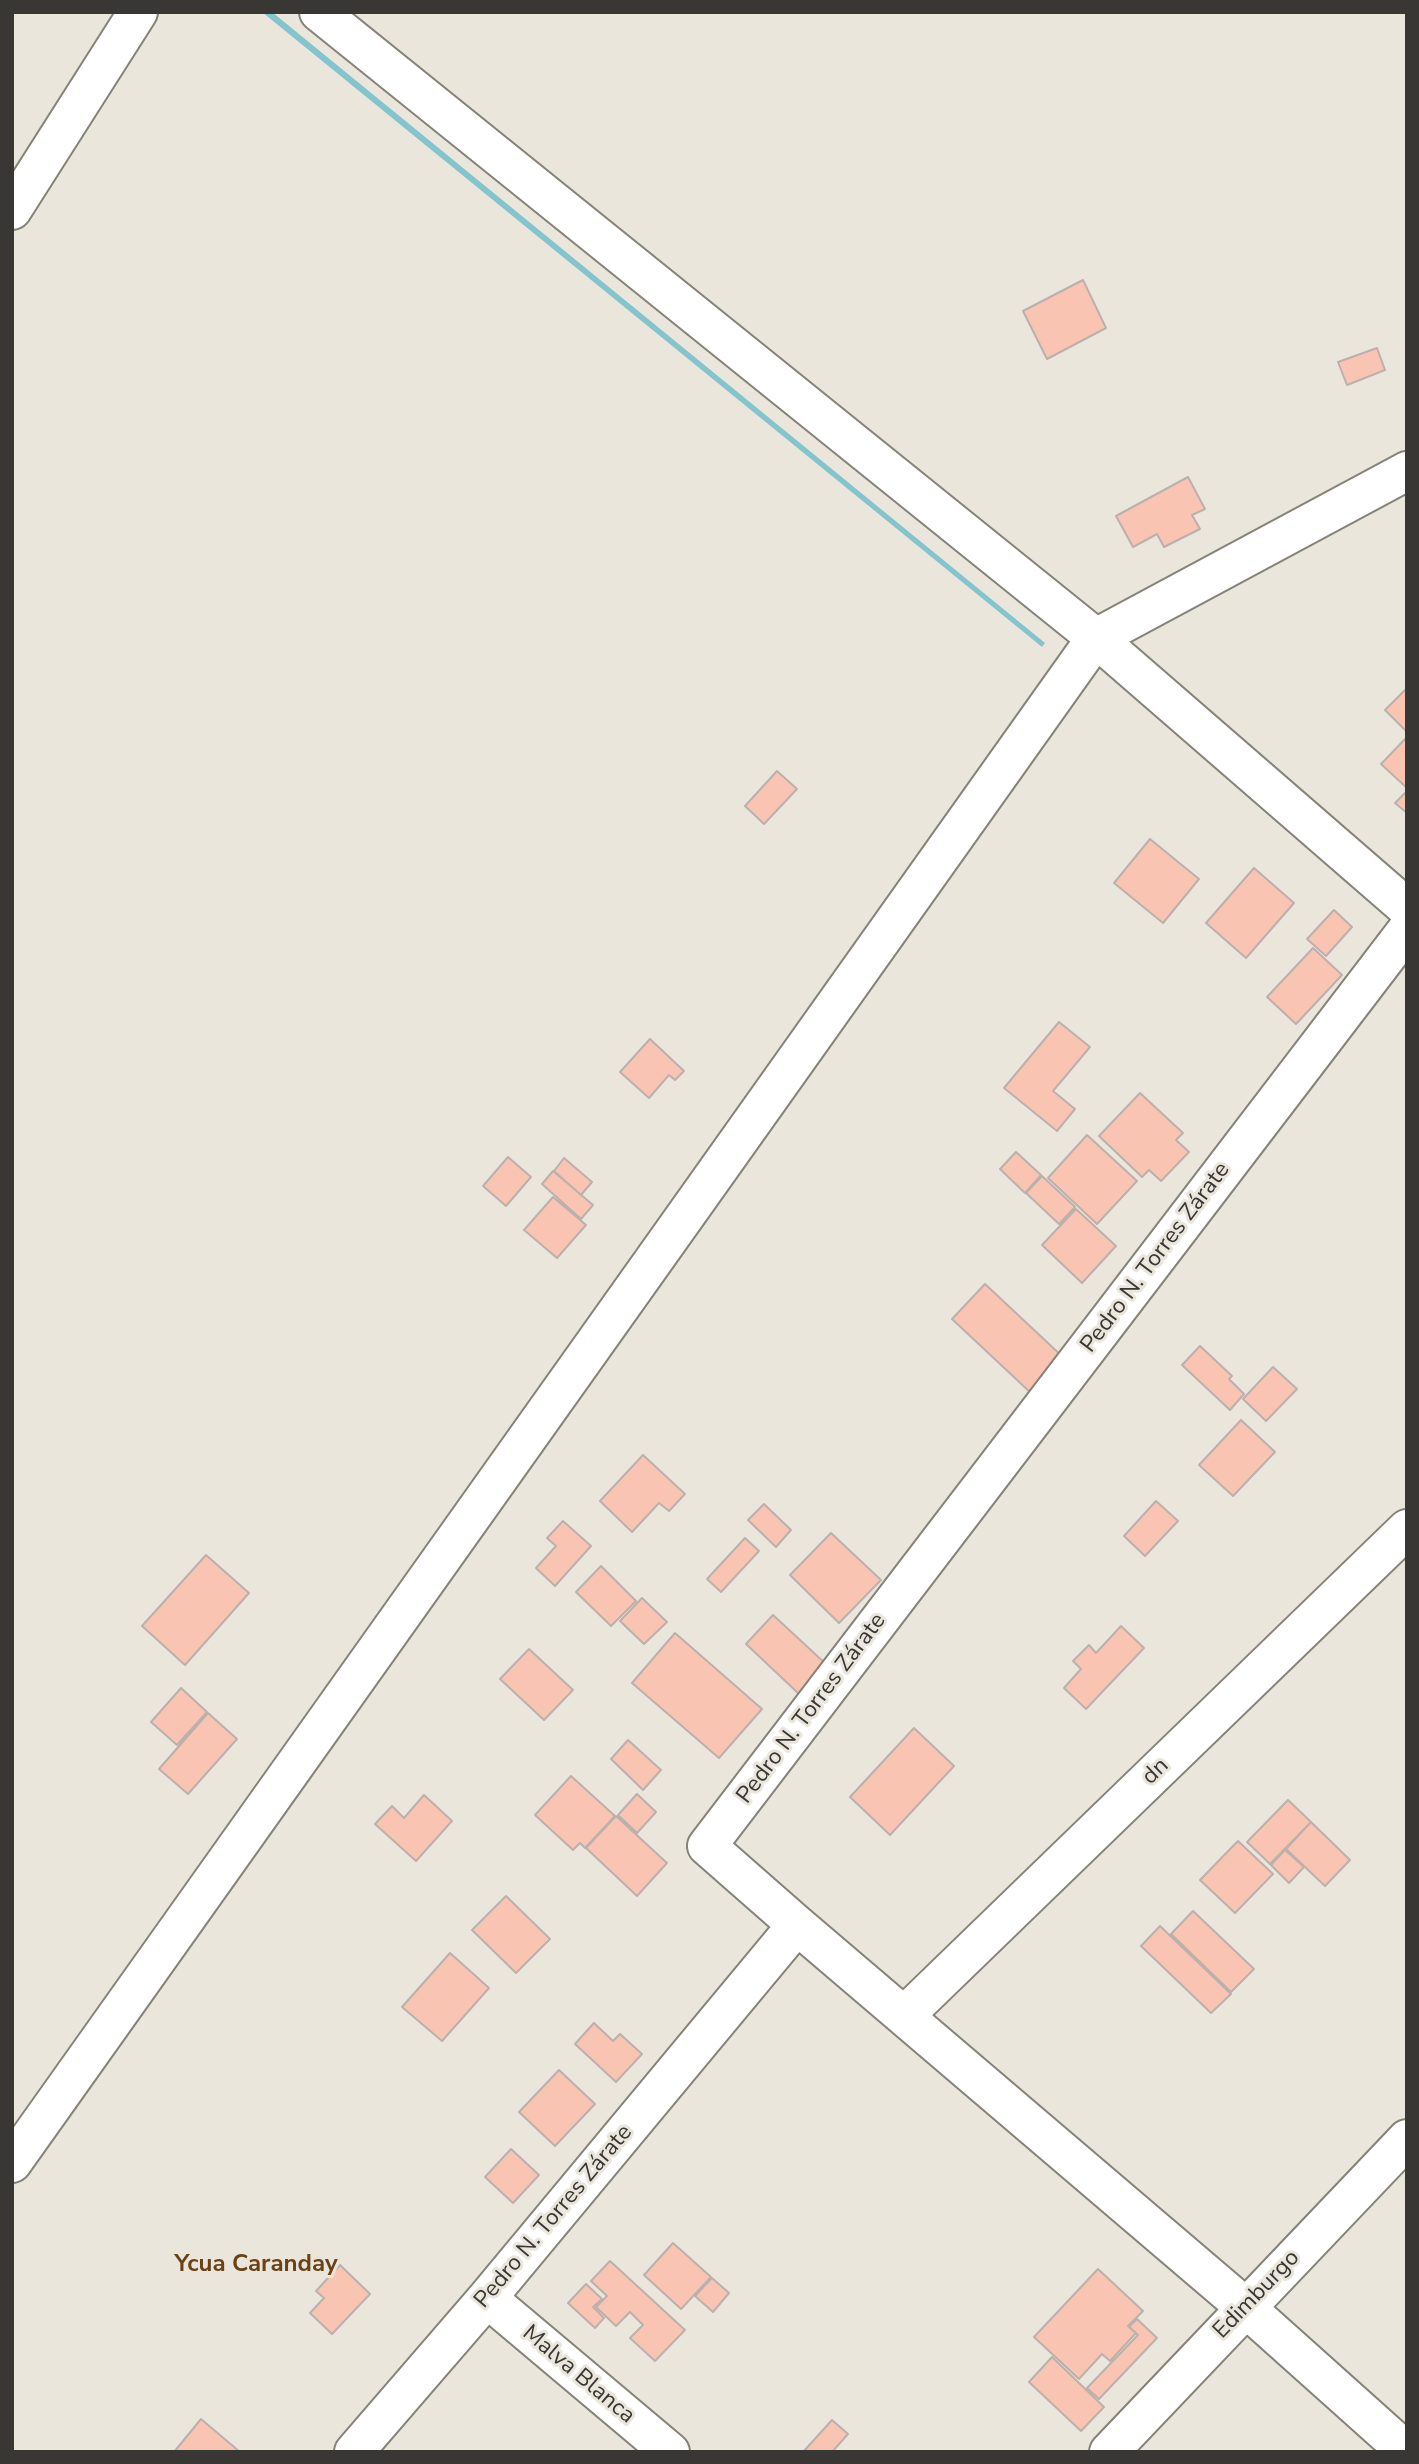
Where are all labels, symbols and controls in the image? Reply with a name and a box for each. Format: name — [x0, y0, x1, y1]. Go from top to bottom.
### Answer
street label: Pedro N. Torres Zárate — [1075, 1157, 1237, 1359]
street label: Pedro N. Torres Zárate — [731, 1608, 893, 1810]
street label: dn — [1137, 1753, 1175, 1791]
street label: Pedro N. Torres Zárate — [469, 2120, 639, 2314]
street label: Edimburgo — [1208, 2245, 1306, 2345]
district label: Ycua Caranday — [174, 2251, 338, 2279]
street label: Malva Blanca — [516, 2320, 640, 2430]

